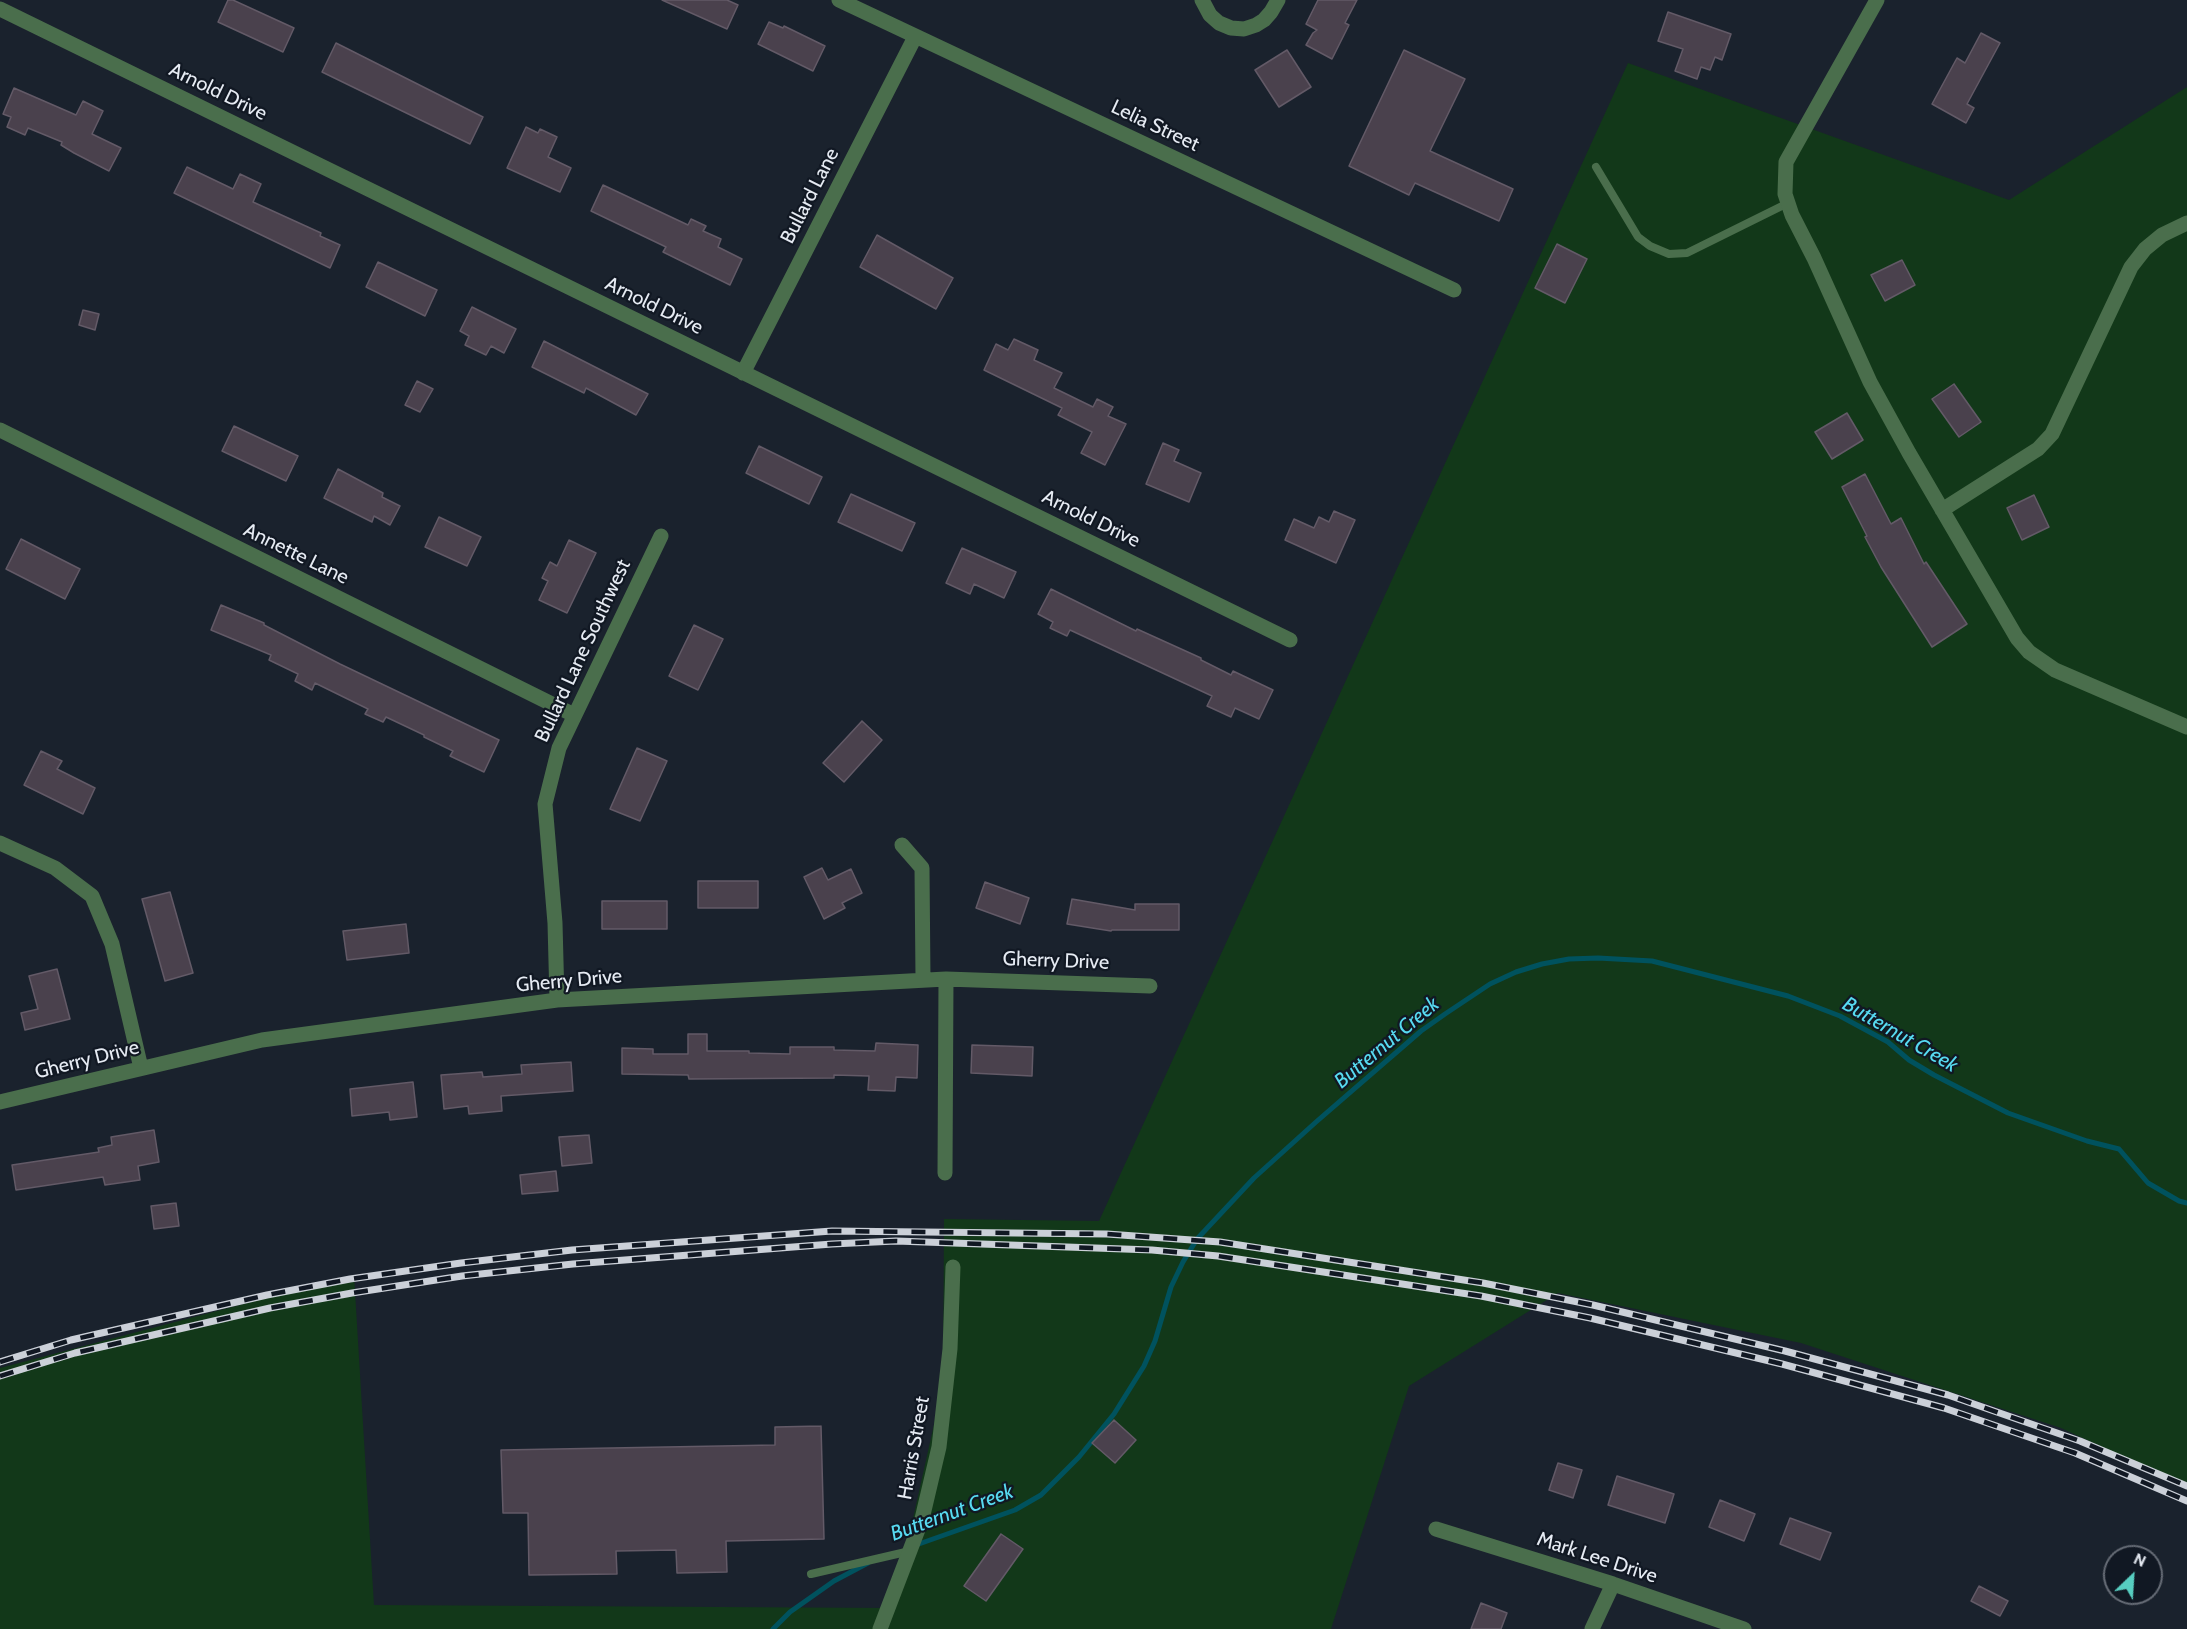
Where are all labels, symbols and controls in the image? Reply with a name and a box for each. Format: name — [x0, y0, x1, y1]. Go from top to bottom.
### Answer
street label: Arnold Drive — [165, 58, 271, 126]
street label: Lelia Street — [1107, 95, 1203, 157]
street label: Bullard Lane — [776, 144, 844, 248]
street label: Arnold Drive — [601, 272, 707, 340]
street label: Arnold Drive — [1038, 485, 1144, 553]
street label: Annette Lane — [239, 518, 353, 590]
street label: Bullard Lane Southwest — [530, 556, 636, 746]
street label: Gherry Drive — [1002, 947, 1110, 975]
street label: Gherry Drive — [515, 964, 623, 998]
water label: Butternut Creek — [1329, 992, 1445, 1094]
water label: Butternut Creek — [1838, 992, 1962, 1078]
street label: Gherry Drive — [32, 1035, 142, 1085]
street label: Harris Street — [893, 1394, 935, 1502]
water label: Butternut Creek — [887, 1479, 1017, 1547]
street label: Mark Lee Drive — [1534, 1527, 1660, 1589]
north arrow — [2103, 1545, 2163, 1605]
text: N — [2131, 1549, 2149, 1571]

